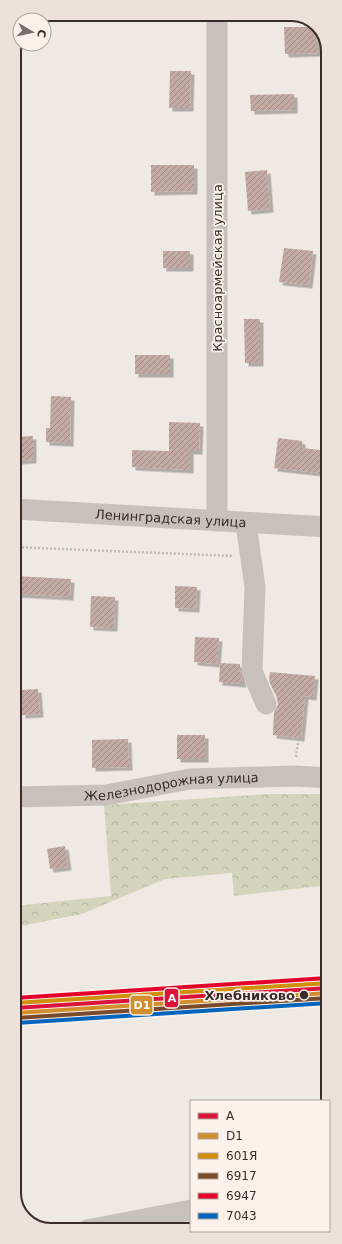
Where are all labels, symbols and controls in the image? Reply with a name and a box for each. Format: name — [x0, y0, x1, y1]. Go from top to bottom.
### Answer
north arrow — [12, 12, 52, 52]
text: С — [34, 28, 48, 38]
street label: Красноармейская улица — [210, 184, 225, 352]
street label: Ленинградская улица — [95, 506, 247, 530]
street label: Железнодорожная улица — [84, 770, 259, 803]
line badge: A — [164, 988, 179, 1008]
place label: Хлебниково — [205, 988, 295, 1003]
marker: Хлебниково — [298, 989, 310, 1001]
text: A — [168, 992, 177, 1005]
line badge: D1 — [130, 995, 153, 1015]
text: D1 — [134, 999, 150, 1012]
legend — [190, 1100, 330, 1232]
text: A — [226, 1109, 235, 1123]
text: D1 — [226, 1129, 243, 1143]
text: 601Я — [226, 1149, 257, 1163]
text: 6917 — [226, 1169, 257, 1183]
text: 6947 — [226, 1189, 257, 1203]
text: 7043 — [226, 1209, 257, 1223]

